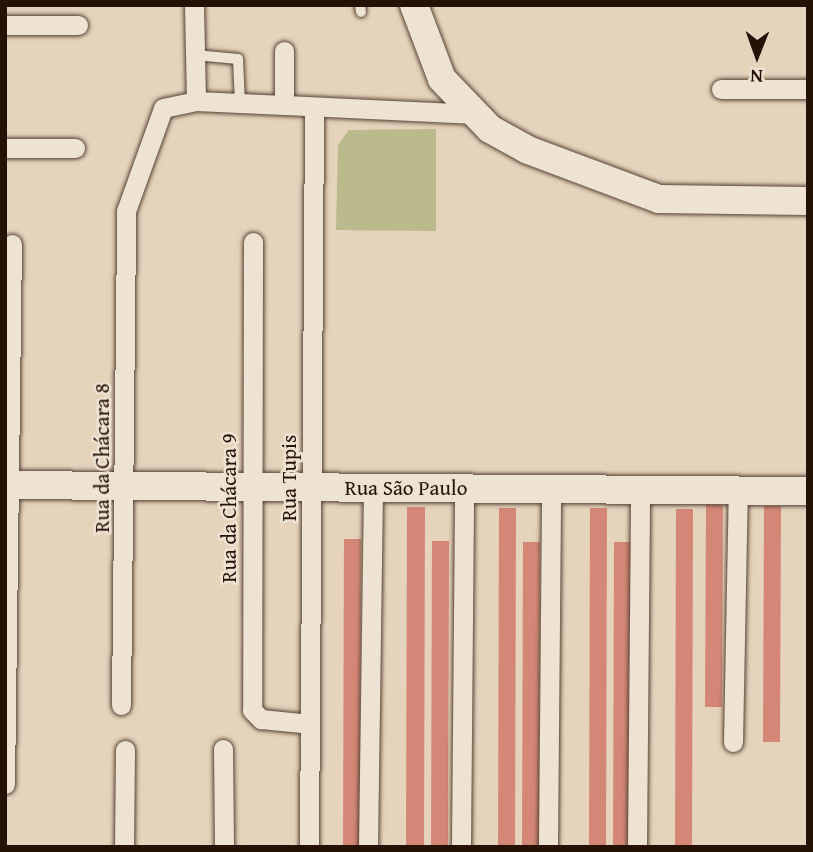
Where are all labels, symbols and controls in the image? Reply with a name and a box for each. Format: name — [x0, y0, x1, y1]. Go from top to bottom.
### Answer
north arrow — [722, 21, 792, 91]
text: N — [750, 63, 763, 91]
street label: Rua da Chácara 8 — [89, 383, 115, 533]
street label: Rua da Chácara 9 — [216, 433, 242, 583]
street label: Rua Tupis — [276, 435, 302, 521]
street label: Rua São Paulo — [345, 475, 467, 501]

